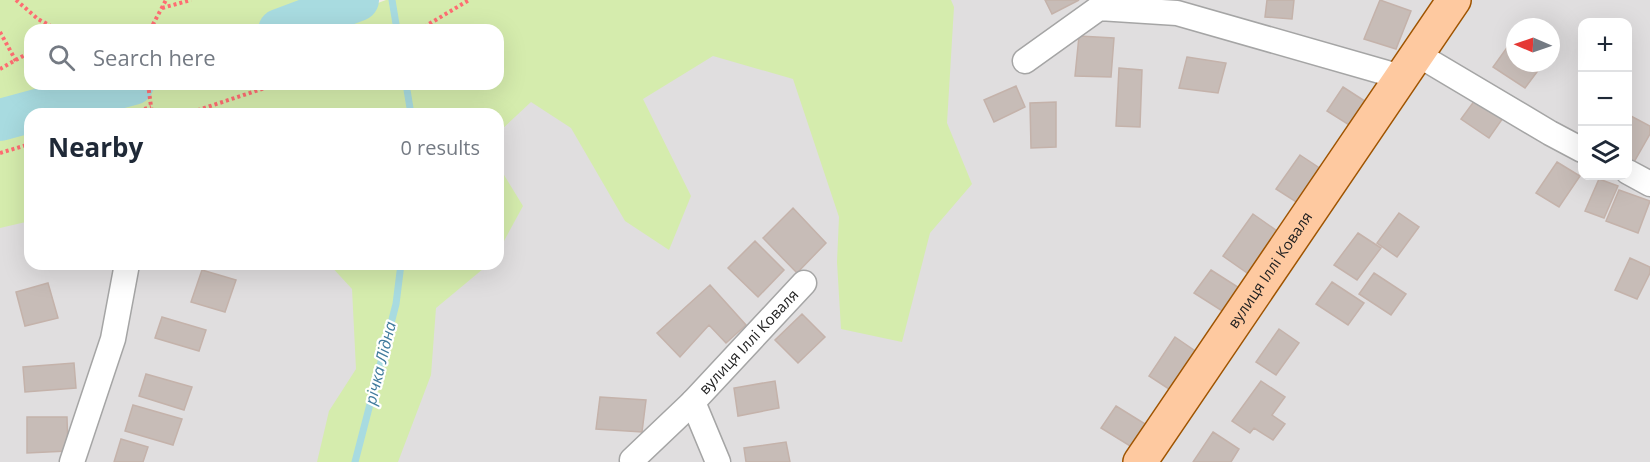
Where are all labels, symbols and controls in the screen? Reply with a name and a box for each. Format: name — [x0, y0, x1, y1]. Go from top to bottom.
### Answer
north arrow — [1506, 18, 1560, 72]
map controls — [1578, 18, 1632, 180]
button: + — [1578, 18, 1632, 72]
search box — [24, 24, 504, 90]
icon: search — [45, 41, 78, 74]
text: Search here — [93, 42, 216, 72]
button: − — [1578, 72, 1632, 126]
button: layers — [1578, 126, 1632, 180]
text: Nearby — [48, 129, 143, 165]
text: 0 results — [400, 134, 480, 161]
street label: вулиця Іллі Коваля — [1223, 207, 1316, 332]
street label: вулиця Іллі Коваля — [694, 284, 802, 398]
water label: річка Лідна — [359, 319, 401, 408]

